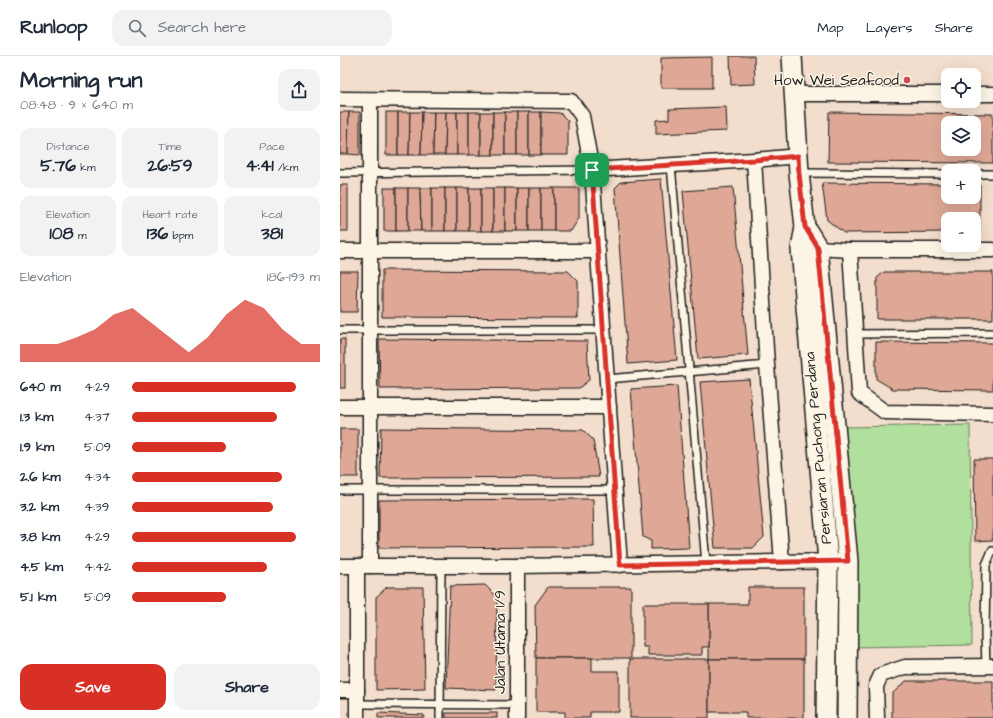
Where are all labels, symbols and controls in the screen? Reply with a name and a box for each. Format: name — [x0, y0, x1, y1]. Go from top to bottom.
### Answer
search box — [112, 10, 392, 46]
text: Runloop — [20, 14, 88, 41]
icon: search — [126, 17, 148, 39]
text: Search here — [158, 17, 246, 38]
text: Map — [817, 18, 844, 38]
text: Layers — [866, 18, 913, 38]
text: Share — [935, 18, 973, 38]
text: Morning run — [20, 65, 143, 96]
map controls — [941, 68, 981, 252]
button: locate — [941, 68, 981, 108]
button: share — [278, 69, 320, 111]
place label: How Wei Seafood — [774, 70, 899, 91]
marker: How Wei Seafood — [902, 75, 912, 85]
text: 08:48 · 9 × 640 m — [20, 96, 133, 114]
button: layers — [941, 116, 981, 156]
text: Distance — [47, 139, 89, 154]
text: Time — [158, 139, 182, 154]
text: Pace — [259, 139, 285, 154]
pin — [575, 153, 609, 187]
text: 5.76 — [40, 154, 76, 178]
text: 26:59 — [148, 154, 192, 178]
text: 4:41 — [246, 154, 274, 178]
icon: arrive — [581, 159, 603, 181]
text: km — [76, 160, 96, 175]
text: /km — [274, 160, 298, 175]
button: + — [941, 164, 981, 204]
text: Elevation — [46, 207, 90, 222]
text: Heart rate — [142, 207, 198, 222]
text: kcal — [261, 207, 283, 222]
button: − — [941, 212, 981, 252]
text: 108 — [50, 222, 73, 246]
text: 136 — [147, 222, 168, 246]
text: 381 — [261, 222, 283, 246]
text: m — [73, 228, 86, 243]
text: bpm — [168, 228, 193, 243]
text: Elevation — [20, 268, 71, 286]
text: 186–193 m — [267, 268, 320, 286]
street label: Persiaran Puchong Perdana — [799, 351, 838, 545]
text: 640 m — [20, 378, 61, 396]
text: 4:29 — [84, 378, 110, 396]
text: 1.3 km — [20, 408, 53, 426]
text: 4:37 — [84, 408, 110, 426]
text: 1.9 km — [20, 438, 54, 456]
text: 5:09 — [84, 438, 111, 456]
text: 2.6 km — [20, 468, 61, 486]
text: 4:34 — [84, 468, 110, 486]
text: 3.2 km — [20, 498, 59, 516]
text: 4:39 — [84, 498, 109, 516]
text: 3.8 km — [20, 528, 60, 546]
text: 4:29 — [84, 528, 110, 546]
text: 4.5 km — [20, 558, 63, 576]
text: 4:42 — [84, 558, 111, 576]
text: 5.1 km — [20, 588, 56, 606]
text: 5:09 — [84, 588, 111, 606]
street label: Jalan Utama 1/9 — [490, 590, 511, 694]
button: Save — [20, 664, 166, 710]
button: Share — [174, 664, 320, 710]

